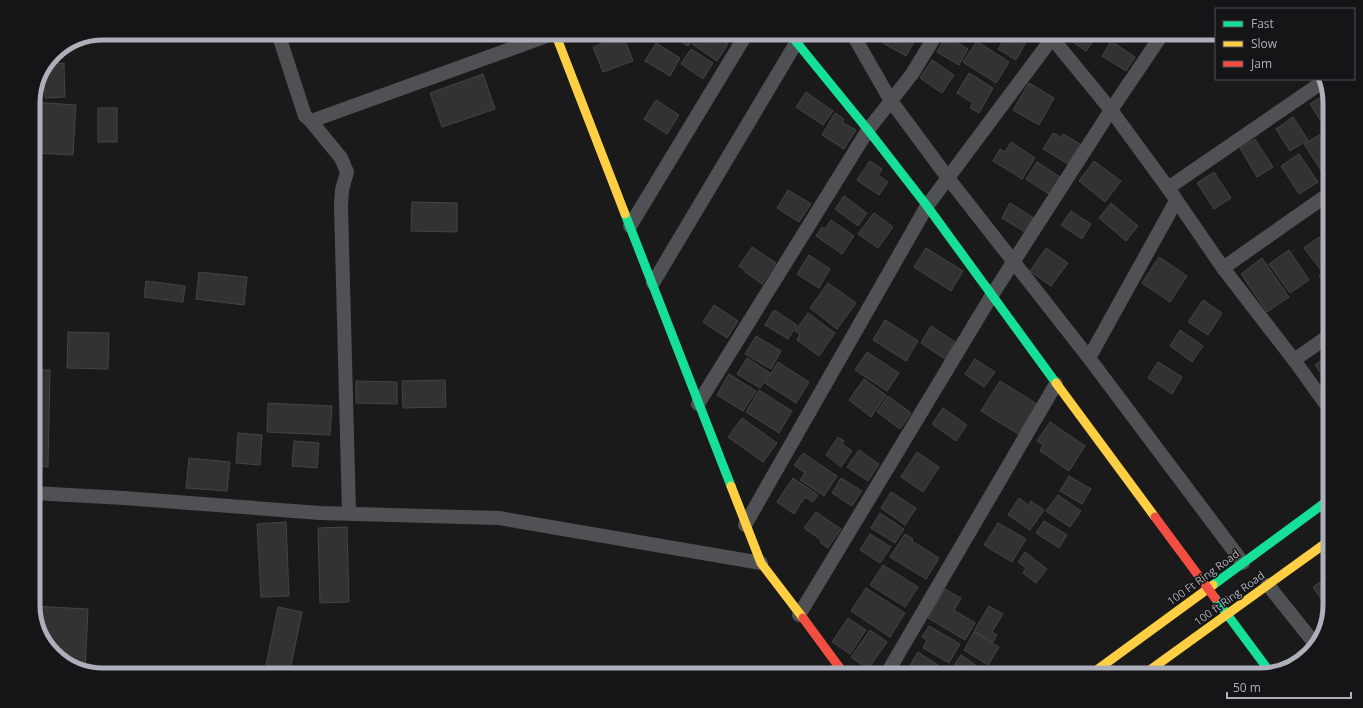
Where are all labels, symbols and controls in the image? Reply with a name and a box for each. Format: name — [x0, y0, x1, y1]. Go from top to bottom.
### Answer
legend — [1215, 8, 1355, 80]
text: Fast — [1251, 15, 1274, 32]
text: Slow — [1251, 35, 1278, 52]
text: Jam — [1250, 55, 1272, 72]
street label: 100 Ft Ring Road — [1164, 546, 1242, 608]
street label: 100 ft Ring Road — [1191, 567, 1267, 629]
scale bar — [1227, 674, 1351, 700]
text: 50 m — [1233, 679, 1261, 696]

